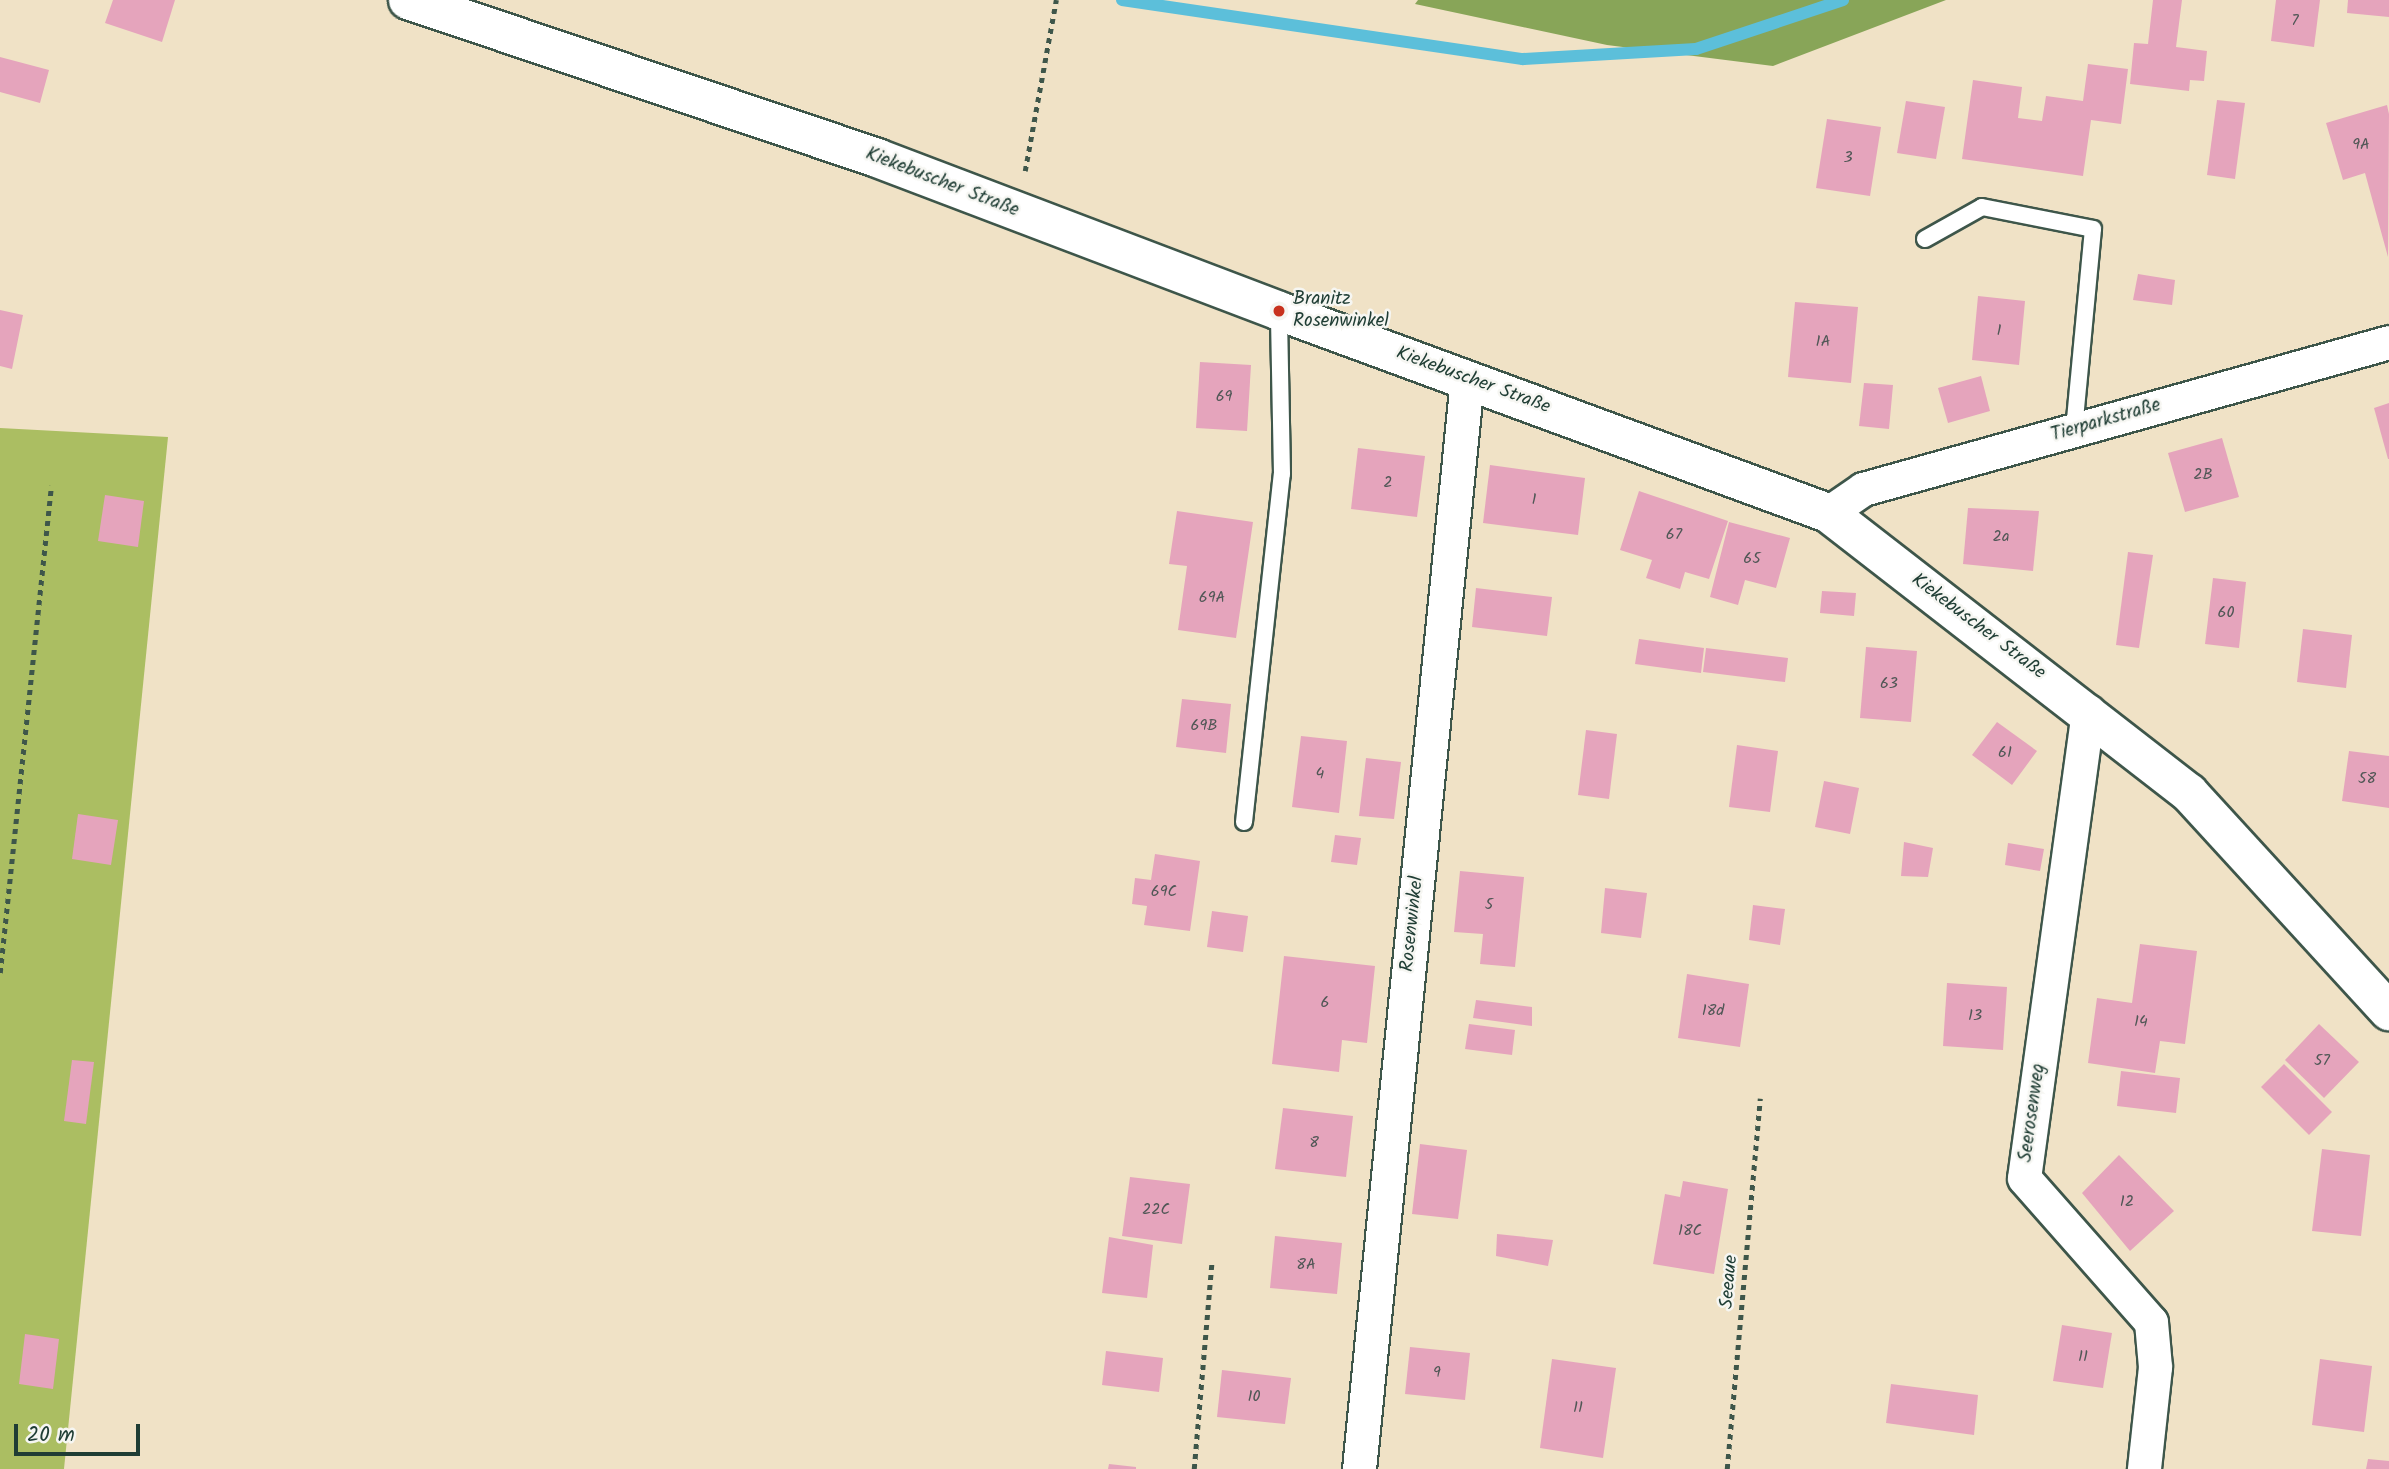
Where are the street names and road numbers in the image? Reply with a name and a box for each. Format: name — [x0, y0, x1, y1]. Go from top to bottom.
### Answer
street label: Kiekebuscher Straße — [862, 143, 1022, 223]
street label: Kiekebuscher Straße — [1393, 343, 1553, 419]
street label: Tierparkstraße — [2049, 394, 2163, 448]
street label: Kiekebuscher Straße — [1906, 569, 2050, 685]
street label: Rosenwinkel — [1397, 875, 1429, 973]
street label: Seerosenweg — [2015, 1062, 2051, 1164]
street label: Seeaue — [1716, 1254, 1744, 1310]

